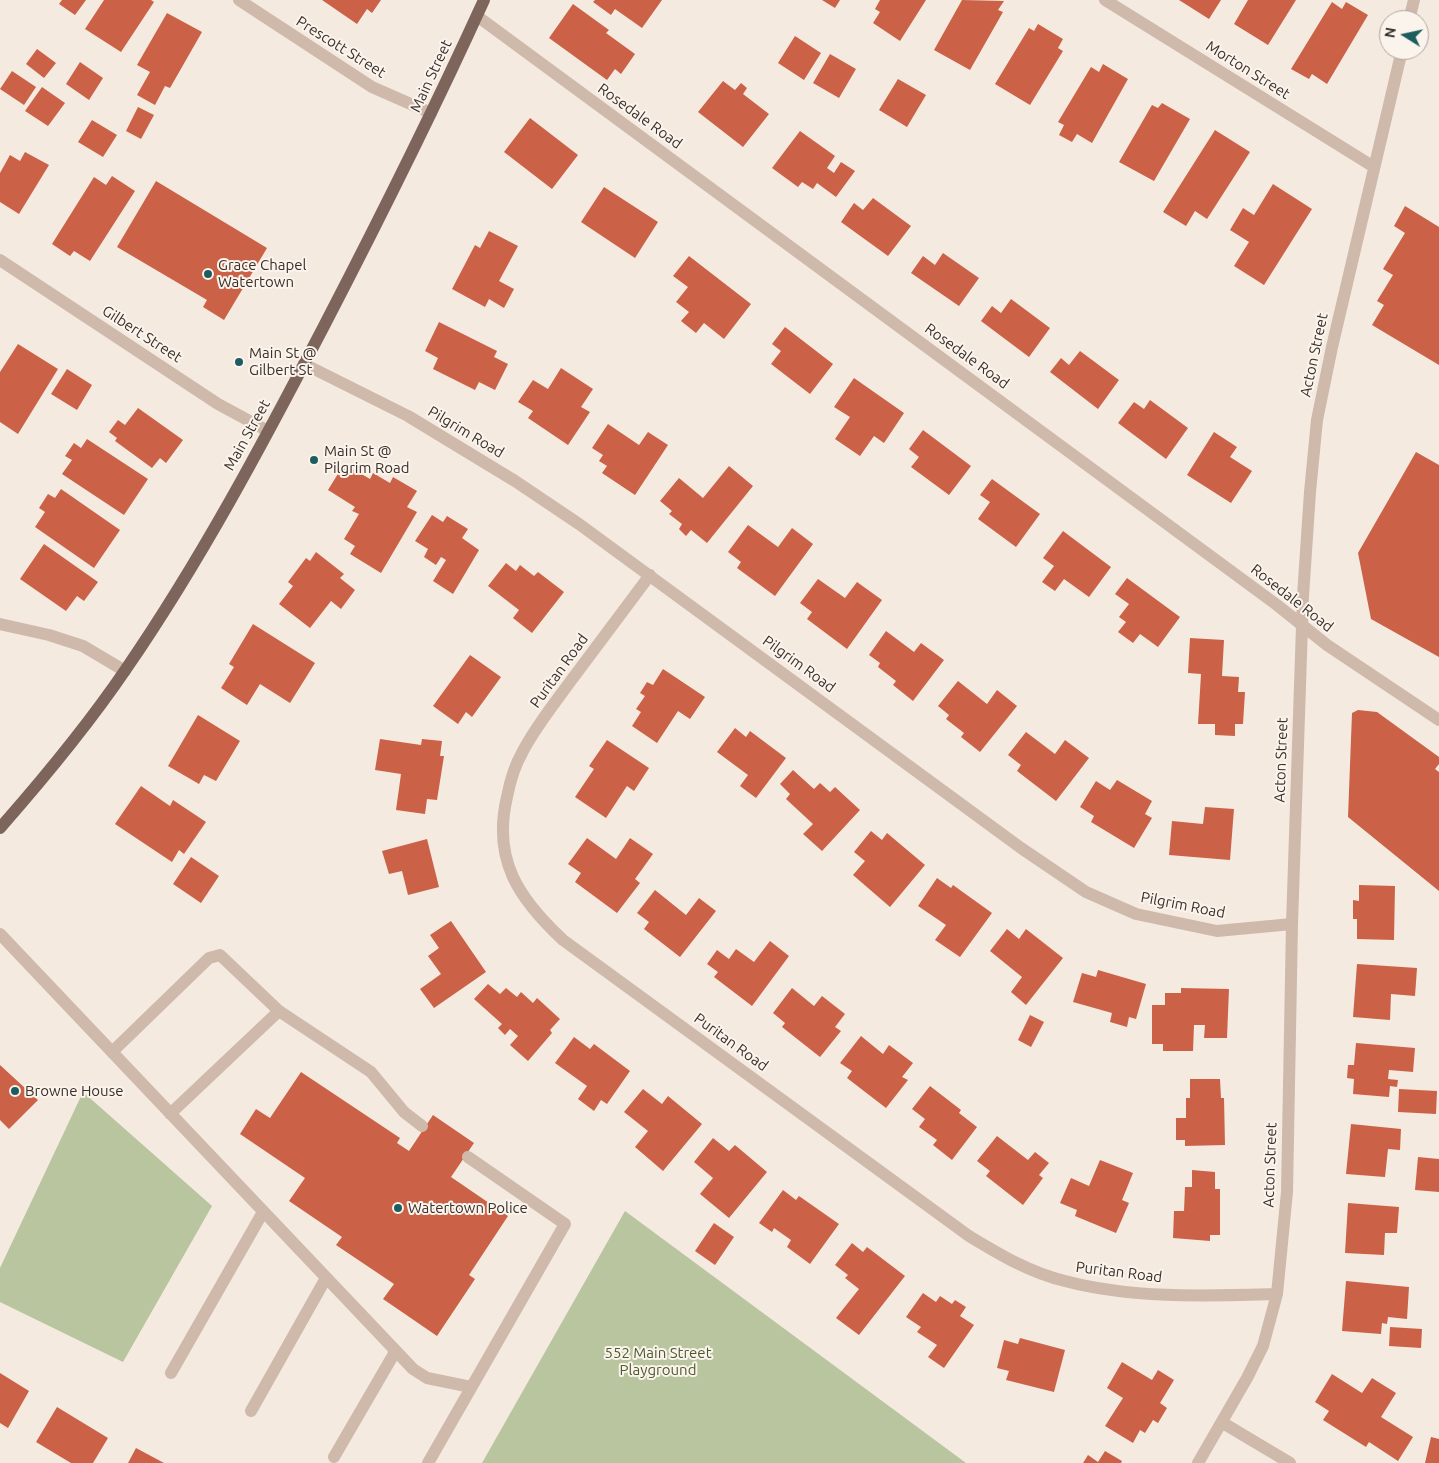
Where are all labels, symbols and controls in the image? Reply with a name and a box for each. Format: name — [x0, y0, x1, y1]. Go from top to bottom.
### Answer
north arrow — [1379, 10, 1429, 60]
street label: Prescott Street — [293, 12, 389, 82]
text: N — [1381, 26, 1399, 39]
street label: Main Street — [406, 37, 456, 115]
street label: Morton Street — [1203, 37, 1293, 103]
street label: Rosedale Road — [594, 79, 686, 153]
place label: Grace Chapel Watertown — [218, 256, 306, 291]
marker: Grace Chapel Watertown — [202, 268, 214, 280]
street label: Gilbert Street — [99, 302, 185, 366]
street label: Acton Street — [1296, 311, 1332, 399]
street label: Rosedale Road — [921, 319, 1013, 393]
place label: Main St @ Gilbert St — [249, 344, 317, 379]
marker: Main St @ Gilbert St — [233, 356, 245, 368]
street label: Main Street — [220, 396, 274, 474]
street label: Pilgrim Road — [425, 402, 507, 462]
place label: Main St @ Pilgrim Road — [324, 442, 409, 477]
marker: Main St @ Pilgrim Road — [308, 454, 320, 466]
street label: Rosedale Road — [1247, 560, 1337, 636]
street label: Puritan Road — [526, 631, 592, 711]
street label: Pilgrim Road — [759, 632, 839, 696]
street label: Acton Street — [1271, 717, 1291, 803]
street label: Pilgrim Road — [1139, 888, 1227, 922]
street label: Puritan Road — [691, 1009, 771, 1075]
place label: Browne House — [25, 1082, 123, 1100]
marker: Browne House — [9, 1085, 21, 1097]
street label: Acton Street — [1260, 1122, 1280, 1208]
place label: Watertown Police — [408, 1199, 528, 1217]
marker: Watertown Police — [392, 1202, 404, 1214]
street label: Puritan Road — [1075, 1258, 1163, 1286]
park label: 552 Main Street Playground — [604, 1344, 712, 1379]

